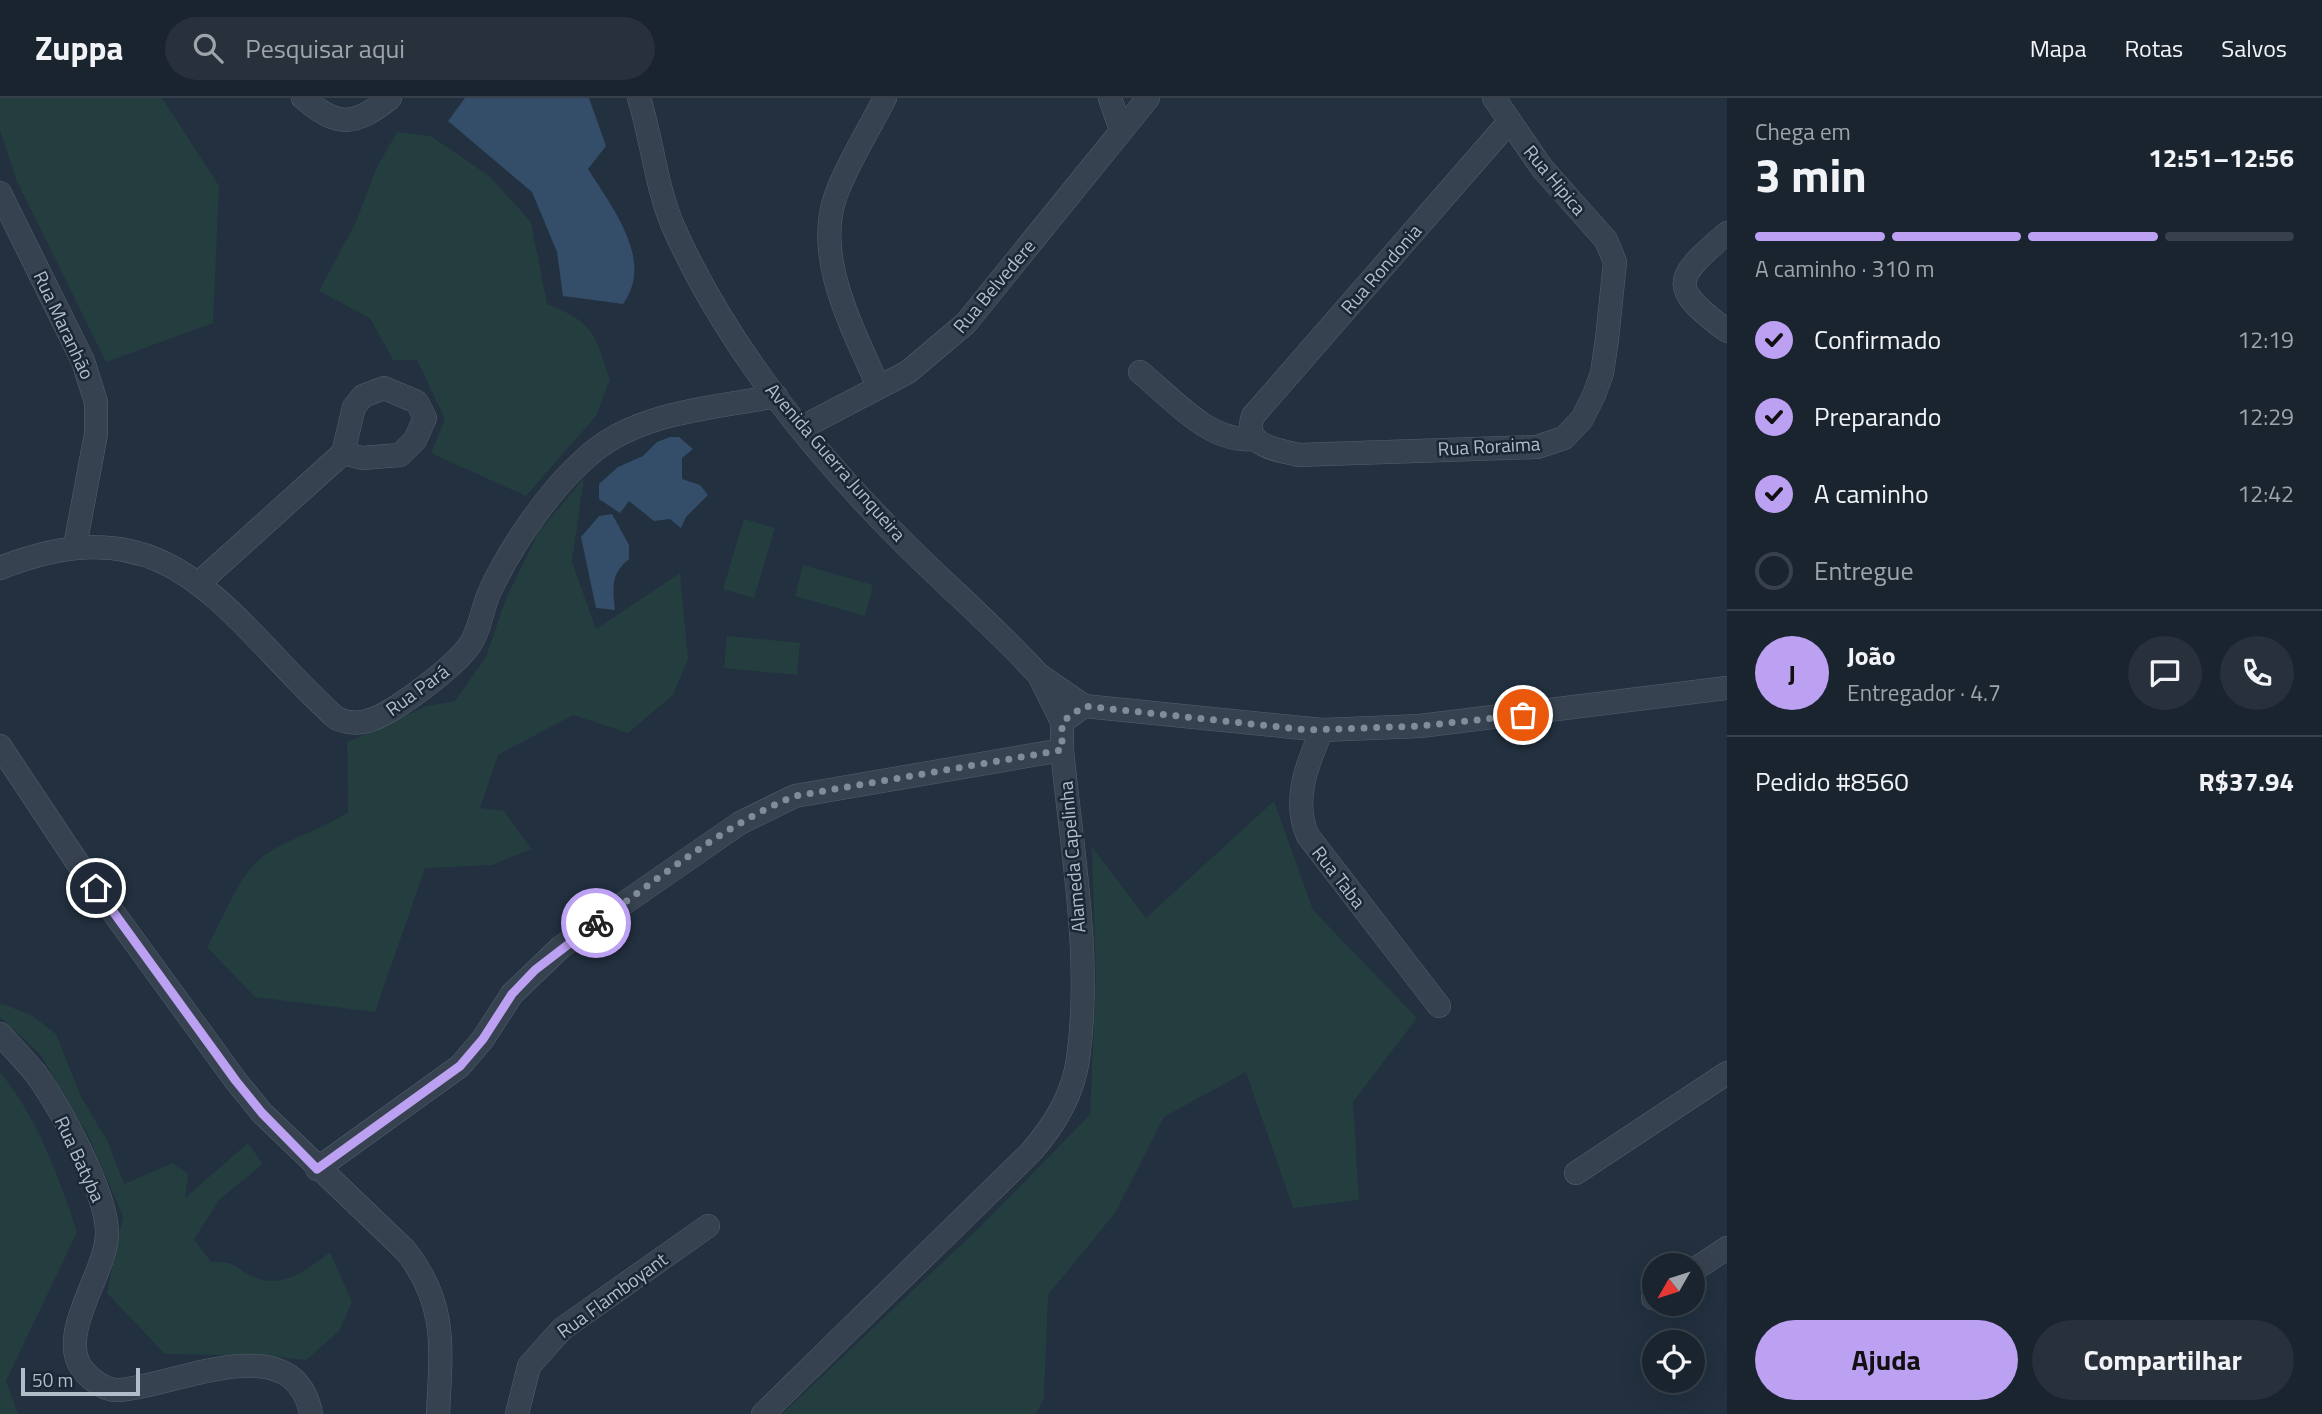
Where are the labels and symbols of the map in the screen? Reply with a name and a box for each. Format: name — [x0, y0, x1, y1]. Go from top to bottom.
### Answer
street label: Rua Hipica — [1517, 138, 1594, 222]
street label: Rua Rondonia — [1333, 217, 1428, 320]
street label: Rua Belvedere — [945, 232, 1042, 339]
street label: Rua Maranhão — [27, 266, 102, 384]
street label: Avenida Guerra Junqueira — [759, 376, 914, 548]
street label: Rua Roraima — [1437, 428, 1541, 463]
street label: Rua Pará — [379, 656, 455, 723]
pin — [1493, 685, 1553, 745]
street label: Alameda Capelinha — [1050, 779, 1093, 934]
street label: Rua Taba — [1306, 839, 1374, 915]
pin — [66, 858, 126, 918]
courier — [561, 888, 631, 958]
street label: Rua Batyba — [48, 1111, 113, 1207]
street label: Rua Flamboyant — [550, 1244, 673, 1345]
north arrow — [1642, 1253, 1704, 1316]
scale bar — [21, 1365, 140, 1397]

